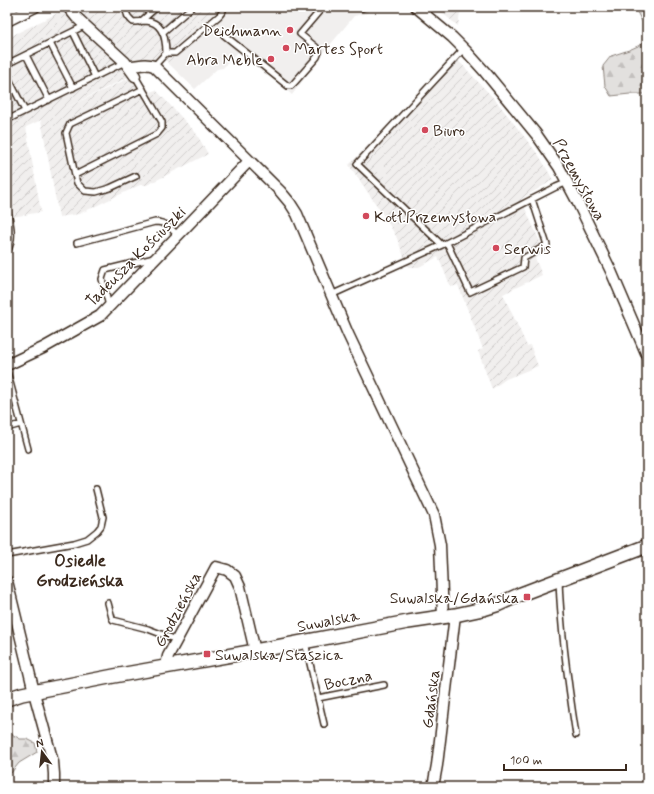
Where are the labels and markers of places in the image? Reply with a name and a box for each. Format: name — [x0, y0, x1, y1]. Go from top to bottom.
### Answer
place label: Deichmann — [202, 21, 282, 42]
marker: Deichmann — [285, 25, 295, 35]
place label: Martes Sport — [294, 39, 383, 60]
marker: Martes Sport — [281, 43, 291, 53]
place label: Abra Meble — [186, 50, 263, 71]
marker: Abra Meble — [266, 54, 276, 64]
place label: Biuro — [433, 121, 465, 142]
marker: Biuro — [420, 125, 430, 135]
place label: Kotł.Przemysłowa — [374, 207, 496, 228]
marker: Kotł.Przemysłowa — [361, 211, 371, 221]
place label: Serwis — [504, 239, 551, 260]
marker: Serwis — [491, 243, 501, 253]
place label: Suwalska/Gdańska — [390, 588, 519, 609]
marker: Suwalska/Gdańska — [522, 592, 532, 602]
place label: Suwalska/Staszica — [215, 645, 343, 666]
marker: Suwalska/Staszica — [202, 649, 212, 659]

